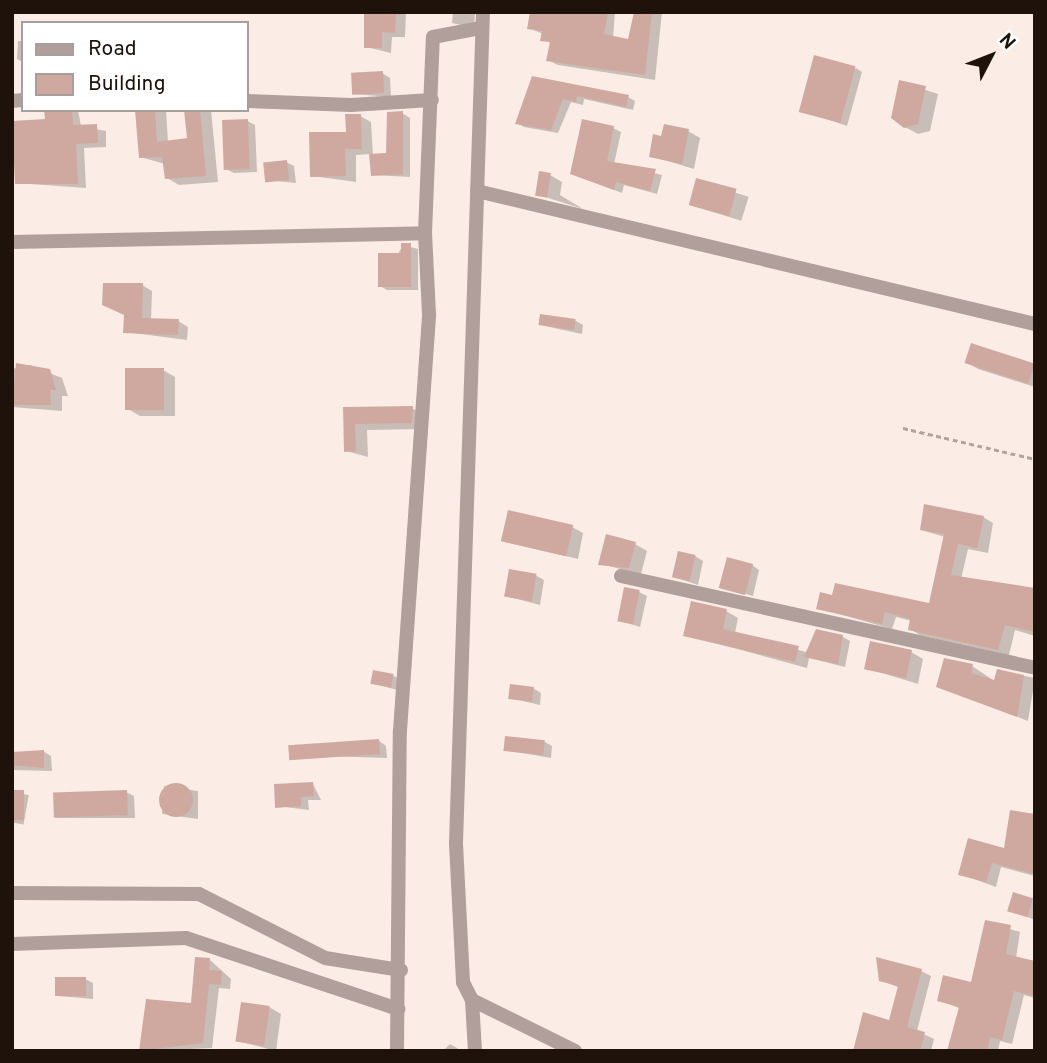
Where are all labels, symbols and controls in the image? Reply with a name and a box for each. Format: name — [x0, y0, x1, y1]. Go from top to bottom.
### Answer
legend — [21, 21, 248, 112]
north arrow — [956, 21, 1026, 91]
text: N — [993, 29, 1020, 55]
text: Road — [88, 36, 137, 63]
text: Building — [88, 71, 166, 98]

